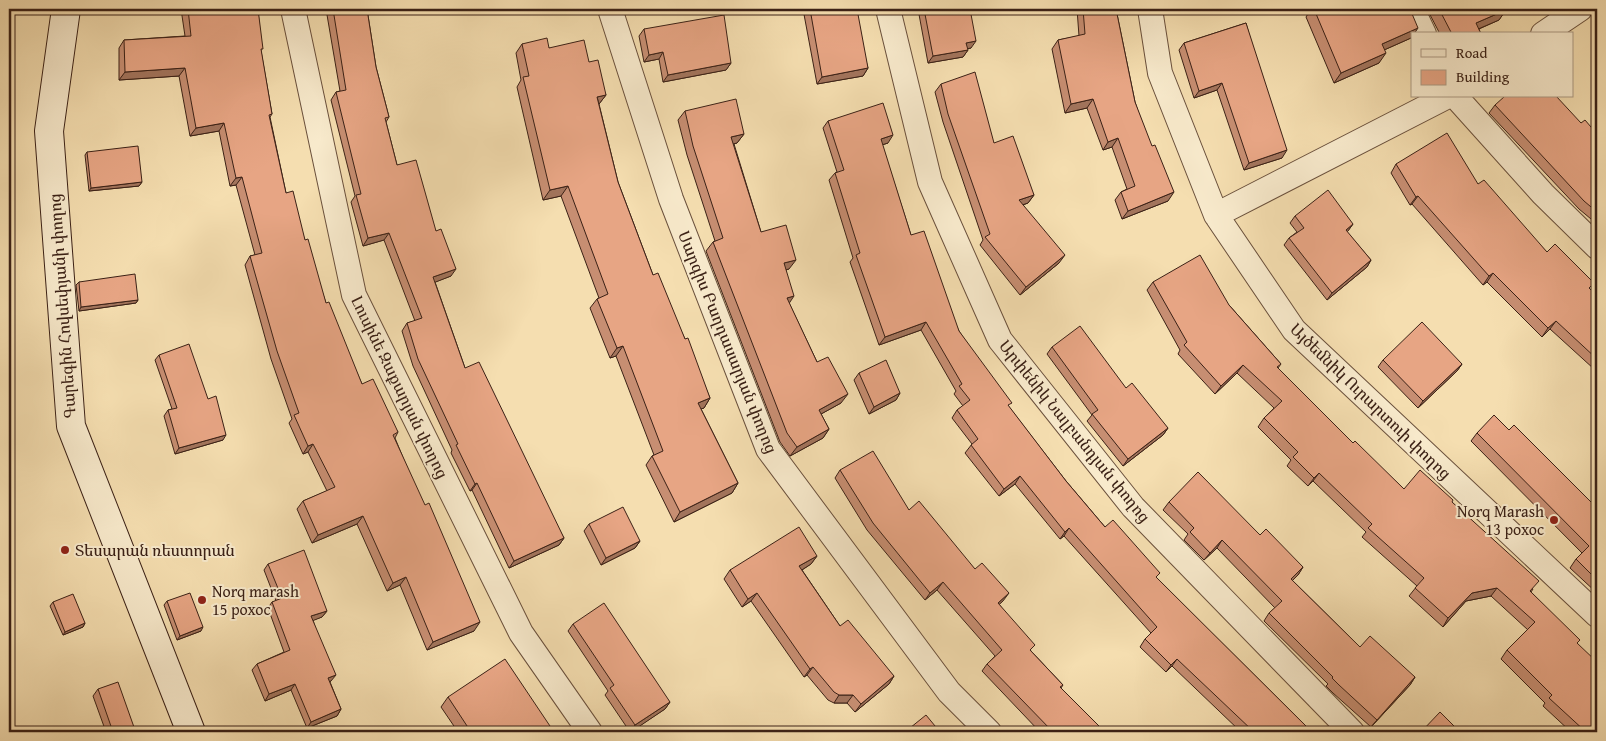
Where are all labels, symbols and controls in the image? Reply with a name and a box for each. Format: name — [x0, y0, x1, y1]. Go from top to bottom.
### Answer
legend — [1411, 32, 1574, 98]
text: Road — [1456, 42, 1487, 63]
text: Building — [1456, 66, 1510, 87]
street label: Գարեգին Հովսեփյանի փողոց — [42, 193, 82, 419]
street label: Սարգիս Բաղդասարյան փողոց — [672, 227, 784, 457]
street label: Լուսինե Զաքարյան փողոց — [345, 292, 455, 482]
street label: Այծեմնիկ Ուրարտուի փողոց — [1285, 317, 1457, 485]
street label: Արփենիկ Նալբանդյան փողոց — [994, 334, 1156, 528]
place label: Norq Marash 13 poxoc — [1457, 499, 1544, 541]
marker: Norq Marash 13 poxoc — [1548, 514, 1560, 526]
place label: Տեսարան ռեստորան — [75, 538, 235, 562]
marker: Տեսարան ռեստորան — [59, 544, 71, 556]
place label: Norq marash 15 poxoc — [212, 579, 299, 621]
marker: Norq marash 15 poxoc — [196, 594, 208, 606]

